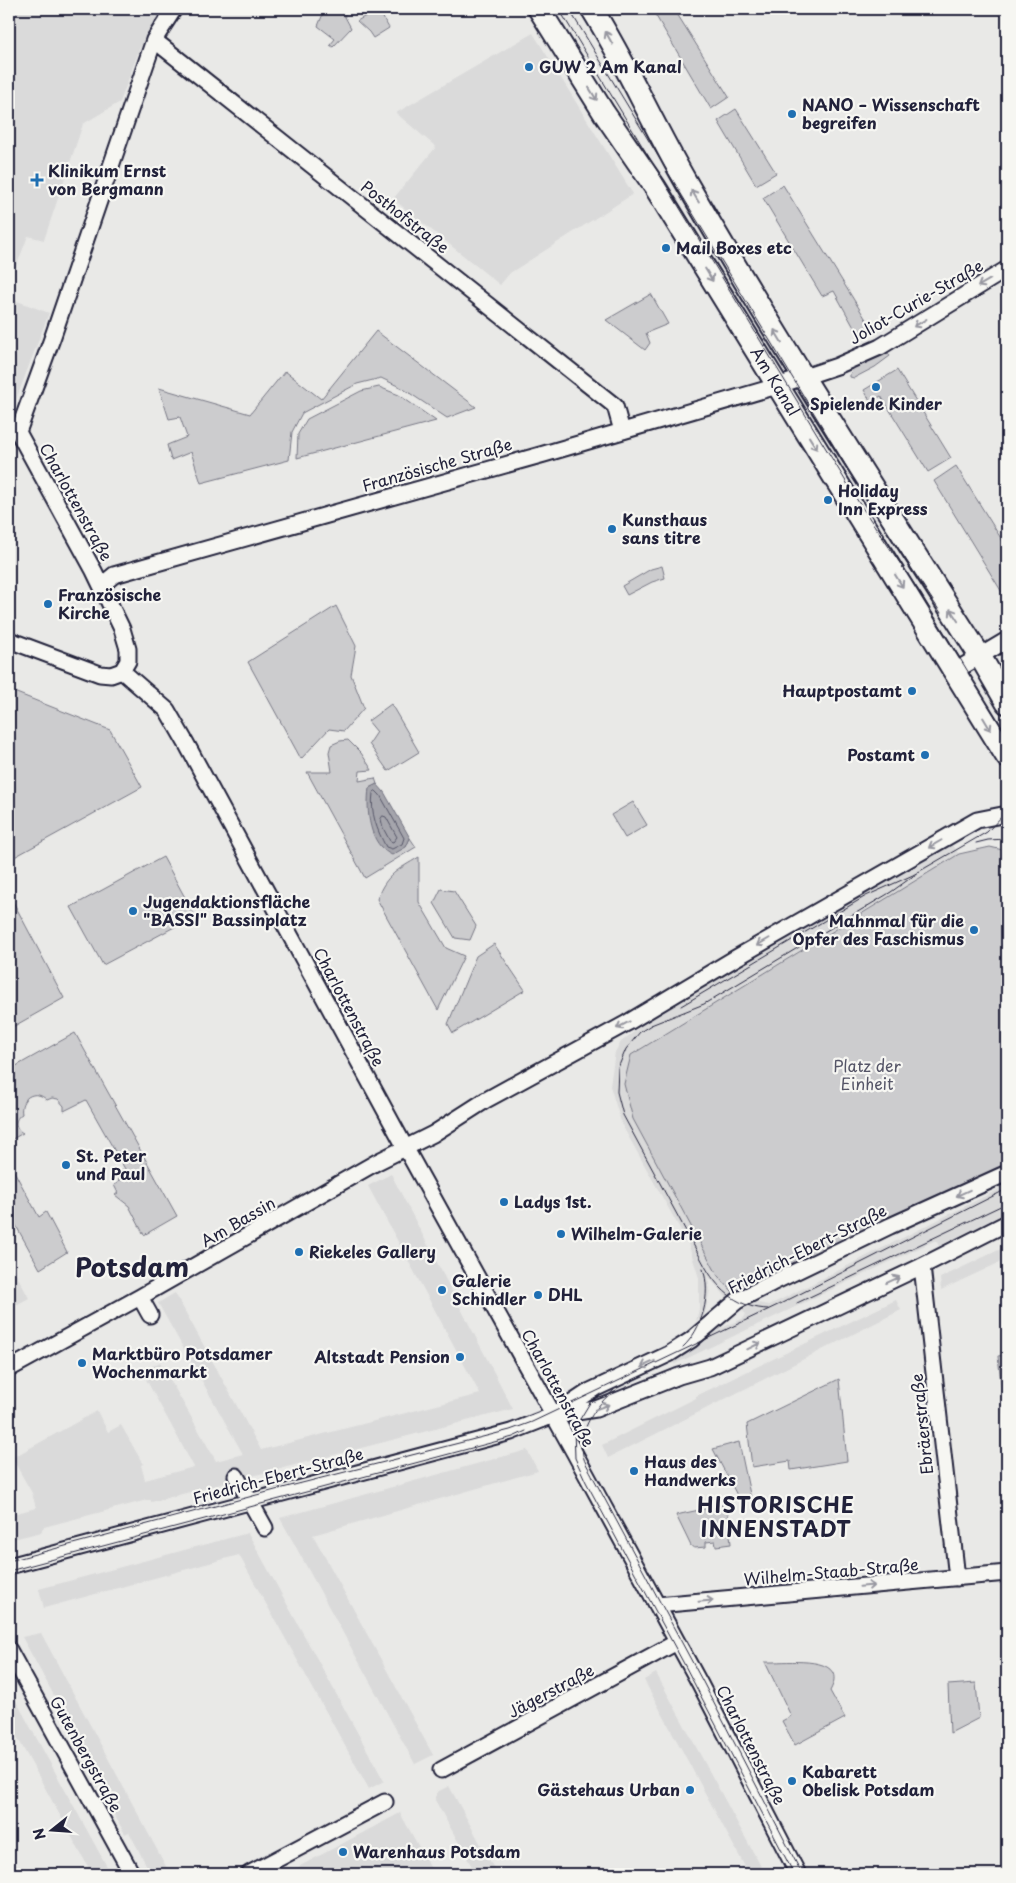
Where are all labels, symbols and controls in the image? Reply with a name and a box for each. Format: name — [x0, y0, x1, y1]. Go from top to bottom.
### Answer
one-way arrow — [604, 31, 614, 46]
place label: GUW 2 Am Kanal — [539, 54, 682, 78]
marker: GUW 2 Am Kanal — [523, 61, 535, 73]
one-way arrow — [588, 87, 598, 101]
place label: NANO – Wissenschaft begreifen — [802, 92, 980, 134]
marker: NANO – Wissenschaft begreifen — [786, 108, 798, 120]
place label: Klinikum Ernst von Bergmann — [48, 158, 167, 200]
marker: Klinikum Ernst von Bergmann — [30, 173, 44, 187]
street label: Posthofstraße — [356, 174, 455, 258]
one-way arrow — [689, 190, 699, 204]
place label: Mail Boxes etc — [676, 235, 792, 259]
marker: Mail Boxes etc — [660, 242, 672, 254]
street label: Joliot-Curie-Straße — [844, 253, 987, 349]
one-way arrow — [704, 268, 715, 282]
one-way arrow — [978, 279, 992, 289]
one-way arrow — [913, 318, 927, 328]
one-way arrow — [772, 329, 782, 343]
street label: Am Kanal — [745, 342, 806, 420]
marker: Spielende Kinder — [870, 381, 882, 393]
place label: Spielende Kinder — [810, 391, 943, 415]
street label: Französische Straße — [359, 431, 514, 497]
one-way arrow — [808, 436, 818, 450]
street label: Charlottenstraße — [34, 438, 119, 565]
place label: Holiday Inn Express — [838, 478, 928, 520]
marker: Holiday Inn Express — [822, 494, 834, 506]
place label: Kunsthaus sans titre — [622, 507, 708, 549]
marker: Kunsthaus sans titre — [606, 523, 618, 535]
one-way arrow — [894, 574, 904, 588]
place label: Französische Kirche — [58, 582, 162, 624]
marker: Französische Kirche — [42, 598, 54, 610]
one-way arrow — [949, 608, 959, 622]
place label: Hauptpostamt — [782, 678, 902, 702]
marker: Hauptpostamt — [906, 685, 918, 697]
one-way arrow — [983, 716, 993, 730]
place label: Postamt — [847, 742, 915, 766]
marker: Postamt — [919, 749, 931, 761]
one-way arrow — [927, 839, 942, 849]
place label: Jugendaktionsfläche "BASSI" Bassinplatz — [143, 889, 311, 931]
marker: Jugendaktionsfläche "BASSI" Bassinplatz — [127, 905, 139, 917]
place label: Mahnmal für die Opfer des Faschismus — [793, 908, 964, 950]
marker: Mahnmal für die Opfer des Faschismus — [968, 924, 980, 936]
one-way arrow — [757, 938, 771, 948]
street label: Charlottenstraße — [308, 943, 391, 1070]
one-way arrow — [617, 1020, 631, 1030]
park label: Platz der Einheit — [833, 1053, 901, 1095]
place label: St. Peter und Paul — [76, 1143, 147, 1185]
marker: St. Peter und Paul — [60, 1159, 72, 1171]
one-way arrow — [956, 1188, 971, 1198]
place label: Ladys 1st. — [514, 1189, 592, 1213]
street label: Am Bassin — [196, 1190, 279, 1252]
marker: Ladys 1st. — [498, 1196, 510, 1208]
street label: Friedrich-Ebert-Straße — [723, 1197, 890, 1299]
place label: Wilhelm-Galerie — [571, 1221, 702, 1245]
marker: Wilhelm-Galerie — [555, 1228, 567, 1240]
place label: Riekeles Gallery — [309, 1239, 436, 1263]
marker: Riekeles Gallery — [293, 1246, 305, 1258]
district label: Potsdam — [75, 1247, 189, 1286]
place label: Galerie Schindler — [452, 1268, 527, 1310]
one-way arrow — [885, 1274, 900, 1284]
place label: DHL — [548, 1282, 583, 1306]
marker: Galerie Schindler — [436, 1284, 448, 1296]
marker: DHL — [532, 1289, 544, 1301]
street label: Charlottenstraße — [516, 1324, 601, 1451]
place label: Marktbüro Potsdamer Wochenmarkt — [92, 1341, 273, 1383]
one-way arrow — [746, 1341, 761, 1351]
place label: Altstadt Pension — [313, 1344, 450, 1368]
marker: Altstadt Pension — [454, 1351, 466, 1363]
marker: Marktbüro Potsdamer Wochenmarkt — [76, 1357, 88, 1369]
one-way arrow — [641, 1359, 656, 1369]
street label: Ebräerstraße — [904, 1373, 938, 1476]
one-way arrow — [594, 1402, 609, 1411]
street label: Friedrich-Ebert-Straße — [190, 1441, 366, 1509]
place label: Haus des Handwerks — [644, 1449, 736, 1491]
marker: Haus des Handwerks — [628, 1465, 640, 1477]
district label: HISTORISCHE INNENSTADT — [697, 1488, 855, 1544]
street label: Wilhelm-Staab-Straße — [742, 1551, 919, 1591]
one-way arrow — [859, 1581, 875, 1591]
one-way arrow — [697, 1596, 713, 1605]
street label: Jägerstraße — [503, 1657, 598, 1723]
street label: Charlottenstraße — [711, 1680, 792, 1809]
street label: Gutenbergstraße — [45, 1691, 129, 1816]
place label: Kabarett Obelisk Potsdam — [802, 1759, 935, 1801]
marker: Kabarett Obelisk Potsdam — [786, 1775, 798, 1787]
place label: Gästehaus Urban — [537, 1777, 680, 1801]
marker: Gästehaus Urban — [684, 1784, 696, 1796]
north arrow — [28, 1806, 78, 1856]
text: N — [27, 1826, 51, 1842]
place label: Warenhaus Potsdam — [353, 1839, 520, 1863]
marker: Warenhaus Potsdam — [337, 1846, 349, 1858]

